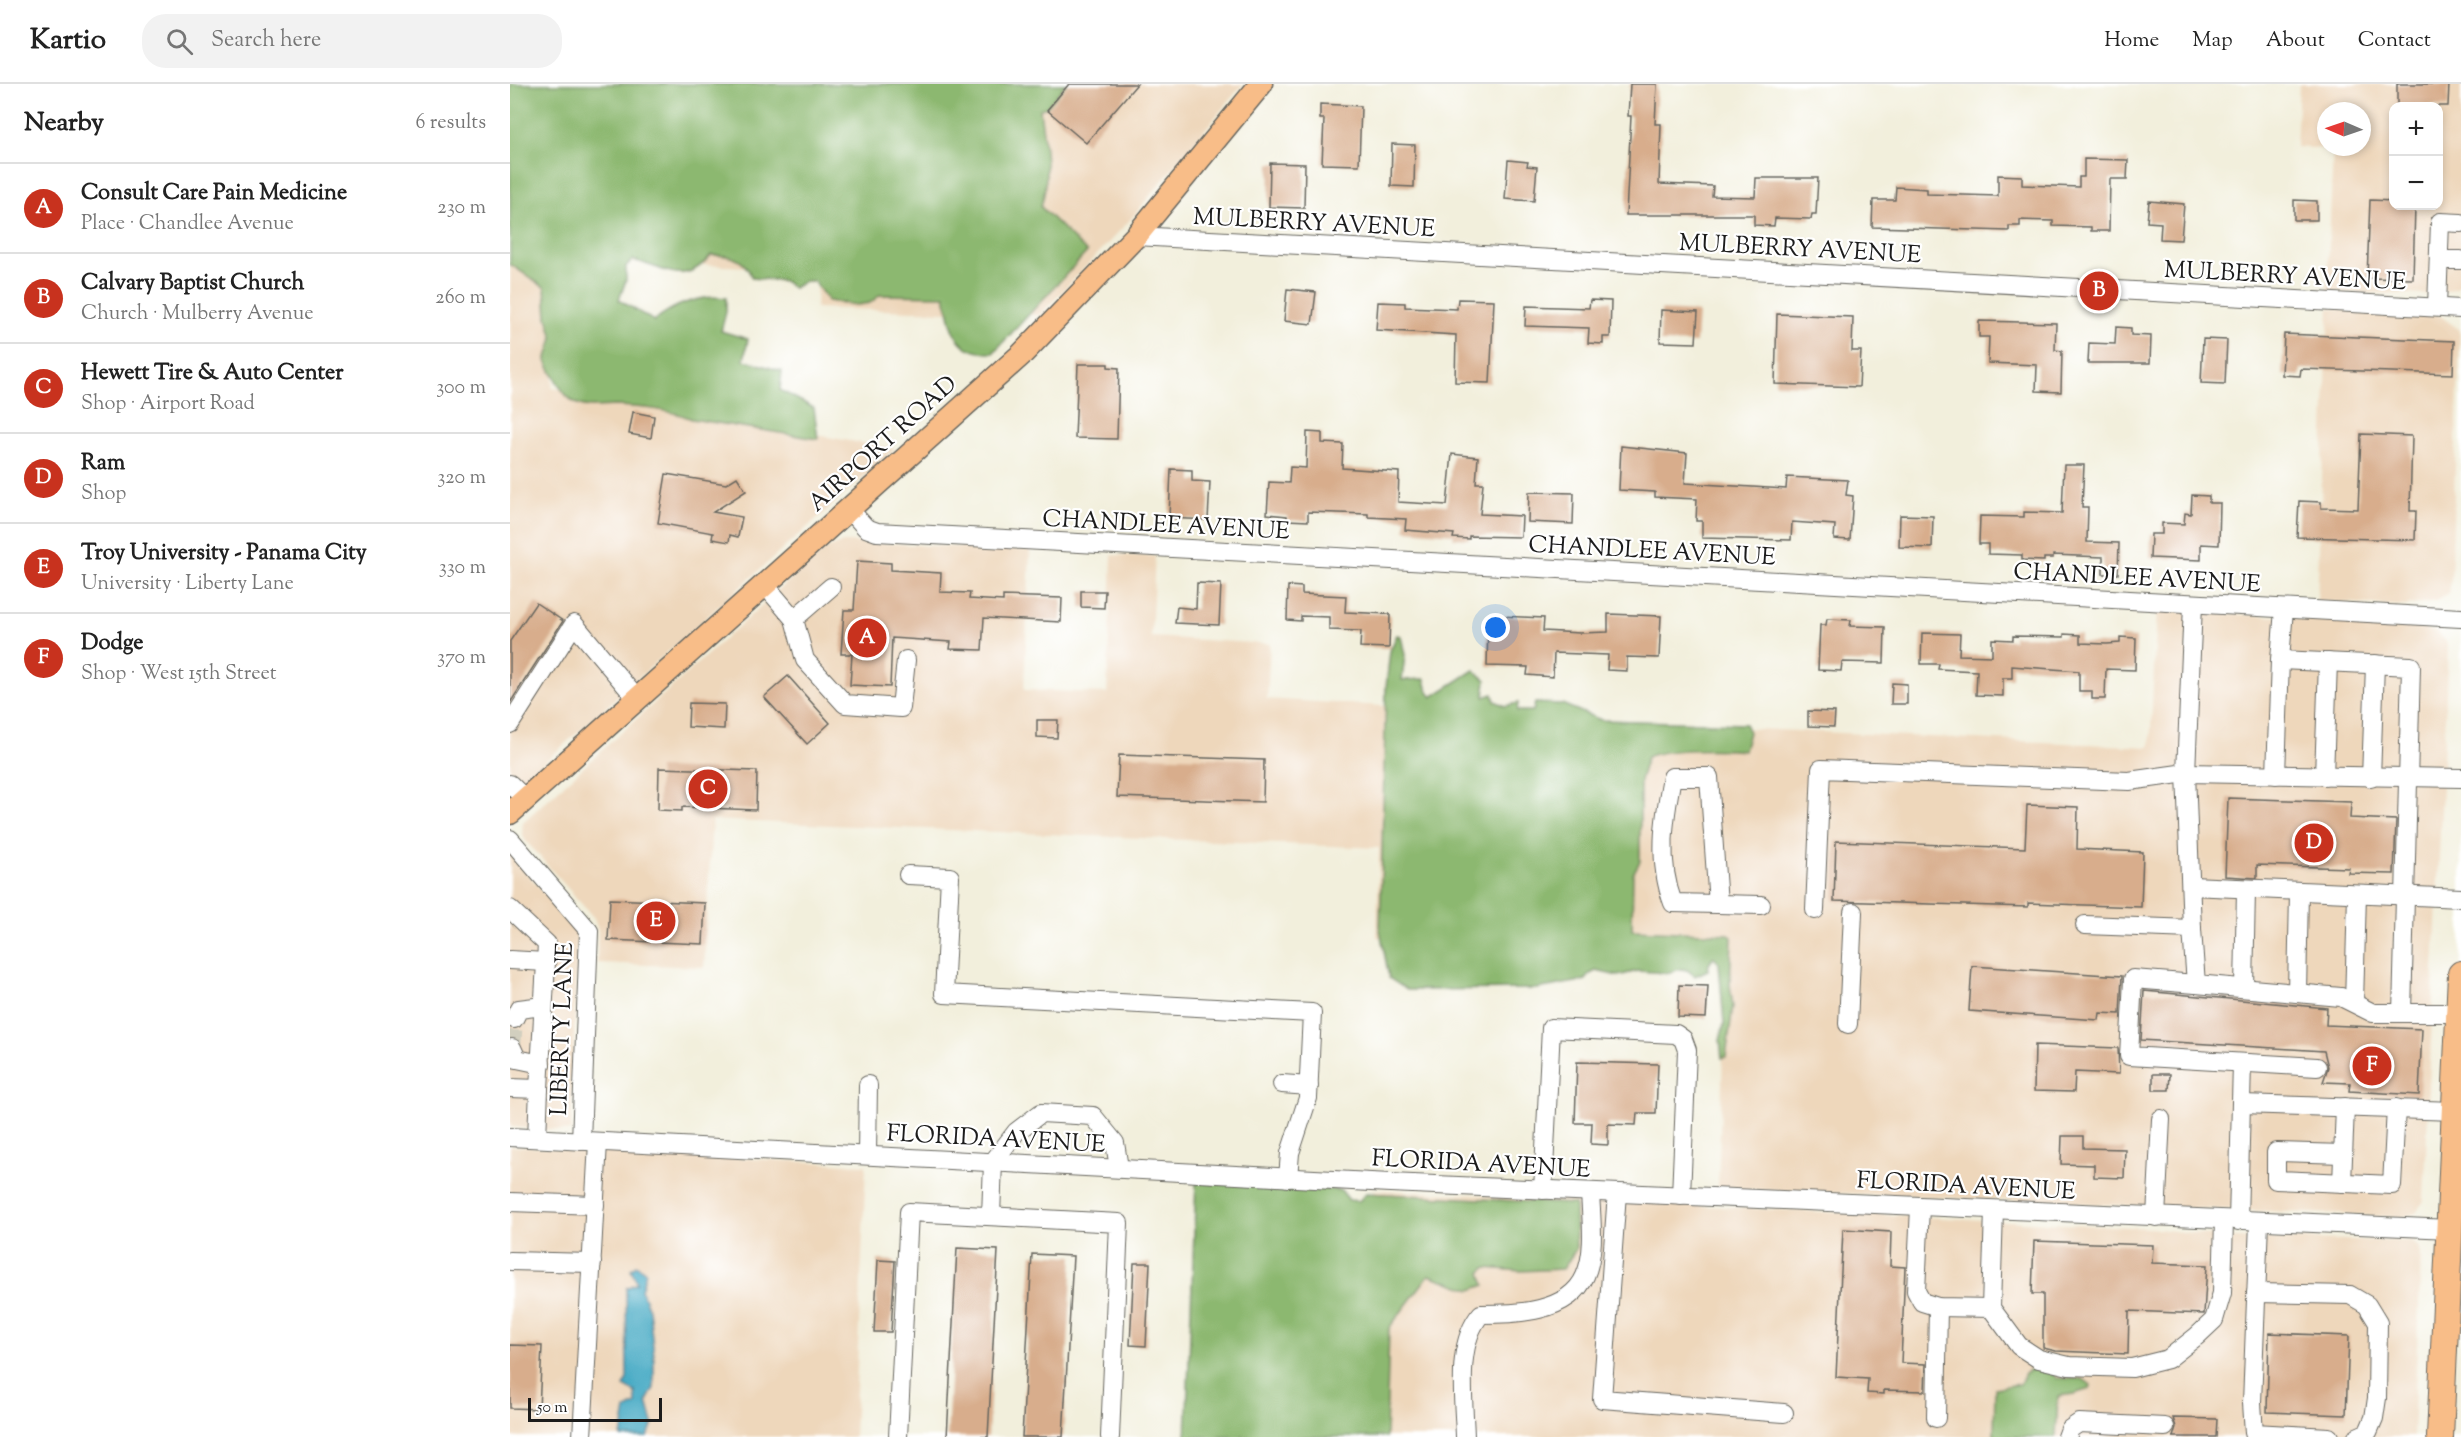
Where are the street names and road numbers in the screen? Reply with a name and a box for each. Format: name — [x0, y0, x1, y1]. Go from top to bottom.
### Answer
street label: MULBERRY AVENUE — [1192, 201, 1436, 247]
street label: MULBERRY AVENUE — [1678, 227, 1922, 273]
street label: MULBERRY AVENUE — [2163, 254, 2407, 300]
street label: AIRPORT ROAD — [801, 368, 965, 521]
street label: CHANDLEE AVENUE — [1041, 503, 1291, 549]
street label: CHANDLEE AVENUE — [1527, 529, 1777, 575]
street label: CHANDLEE AVENUE — [2012, 556, 2262, 602]
street label: LIBERTY LANE — [543, 941, 583, 1116]
street label: FLORIDA AVENUE — [886, 1117, 1107, 1163]
street label: FLORIDA AVENUE — [1371, 1142, 1592, 1188]
street label: FLORIDA AVENUE — [1856, 1164, 2077, 1210]

